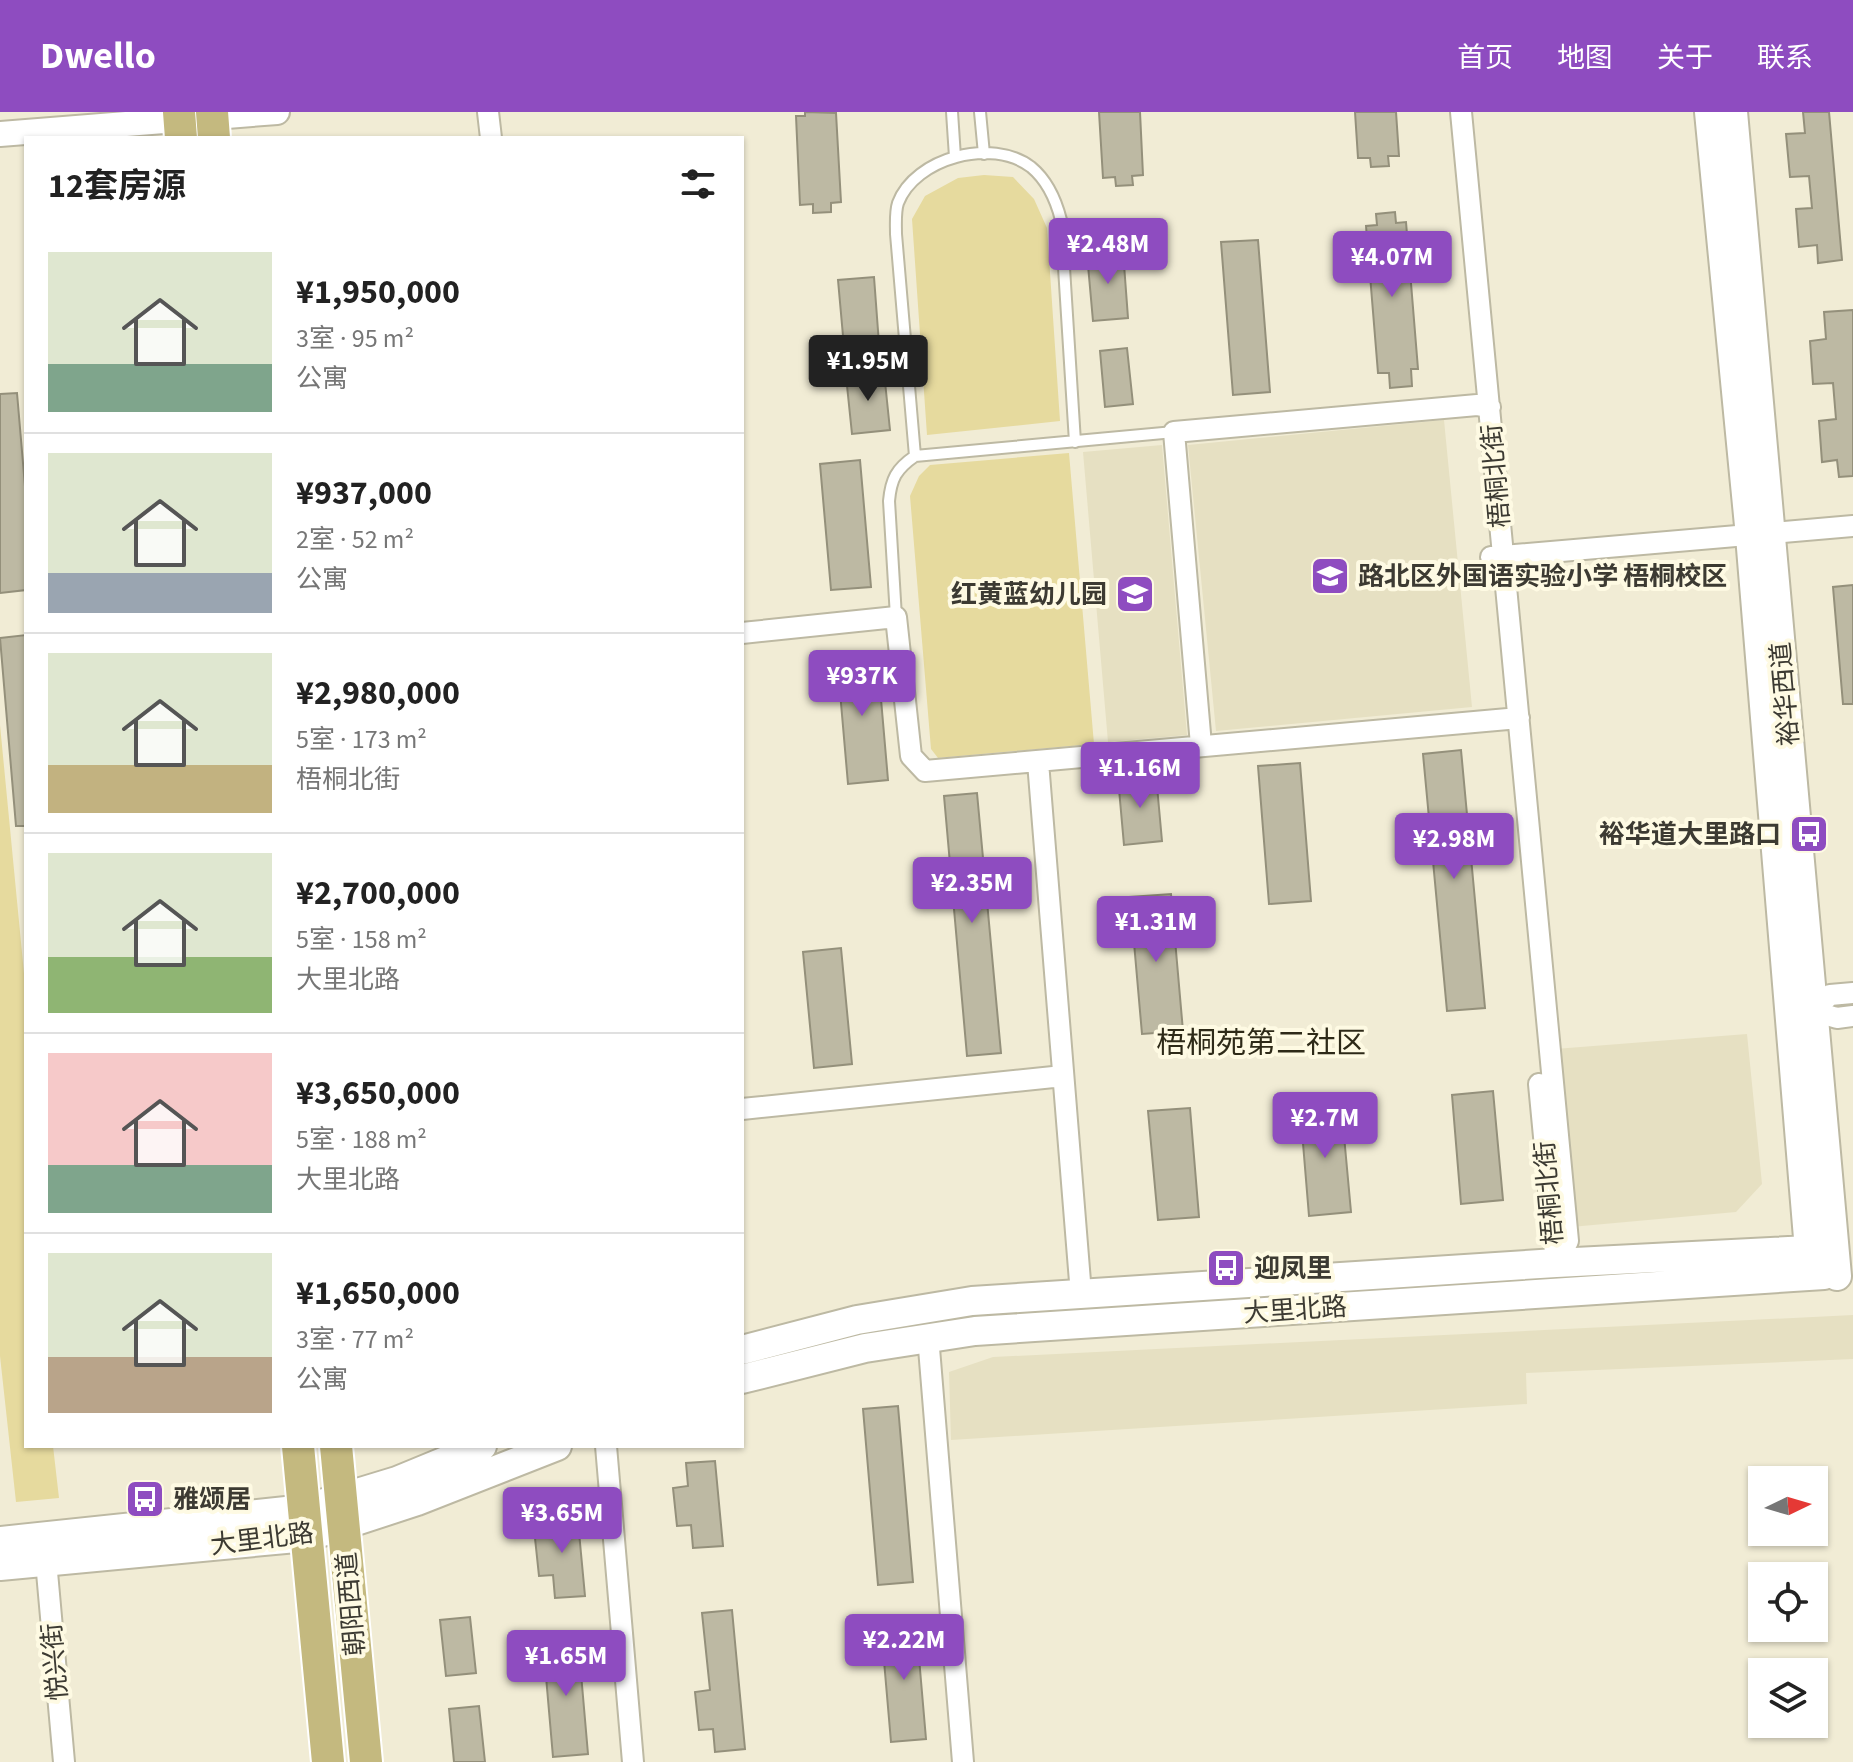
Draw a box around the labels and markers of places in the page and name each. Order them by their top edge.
pin: ¥2.48M [1043,218,1173,286]
pin: ¥4.07M [1327,231,1457,299]
pin: ¥1.95M [803,335,933,403]
school or university icon: 路北区外国语实验小学 梧桐校区 [1309,555,1351,597]
place label: 路北区外国语实验小学 梧桐校区 [1358,558,1727,595]
school or university icon: 红黄蓝幼儿园 [1114,573,1156,615]
place label: 红黄蓝幼儿园 [951,576,1107,613]
pin: ¥937K [806,650,918,718]
pin: ¥1.16M [1075,742,1205,810]
pin: ¥2.98M [1389,813,1519,881]
bus stop icon: 裕华道大里路口 [1788,813,1830,855]
place label: 裕华道大里路口 [1599,816,1781,853]
pin: ¥2.35M [907,857,1037,925]
pin: ¥1.31M [1091,896,1221,964]
pin: ¥2.7M [1269,1092,1381,1160]
bus stop icon: 迎凤里 [1205,1247,1247,1289]
place label: 迎凤里 [1254,1250,1332,1287]
bus stop icon: 雅颂居 [124,1478,166,1520]
place label: 雅颂居 [173,1481,251,1518]
pin: ¥3.65M [497,1487,627,1555]
pin: ¥2.22M [839,1614,969,1682]
pin: ¥1.65M [501,1630,631,1698]

